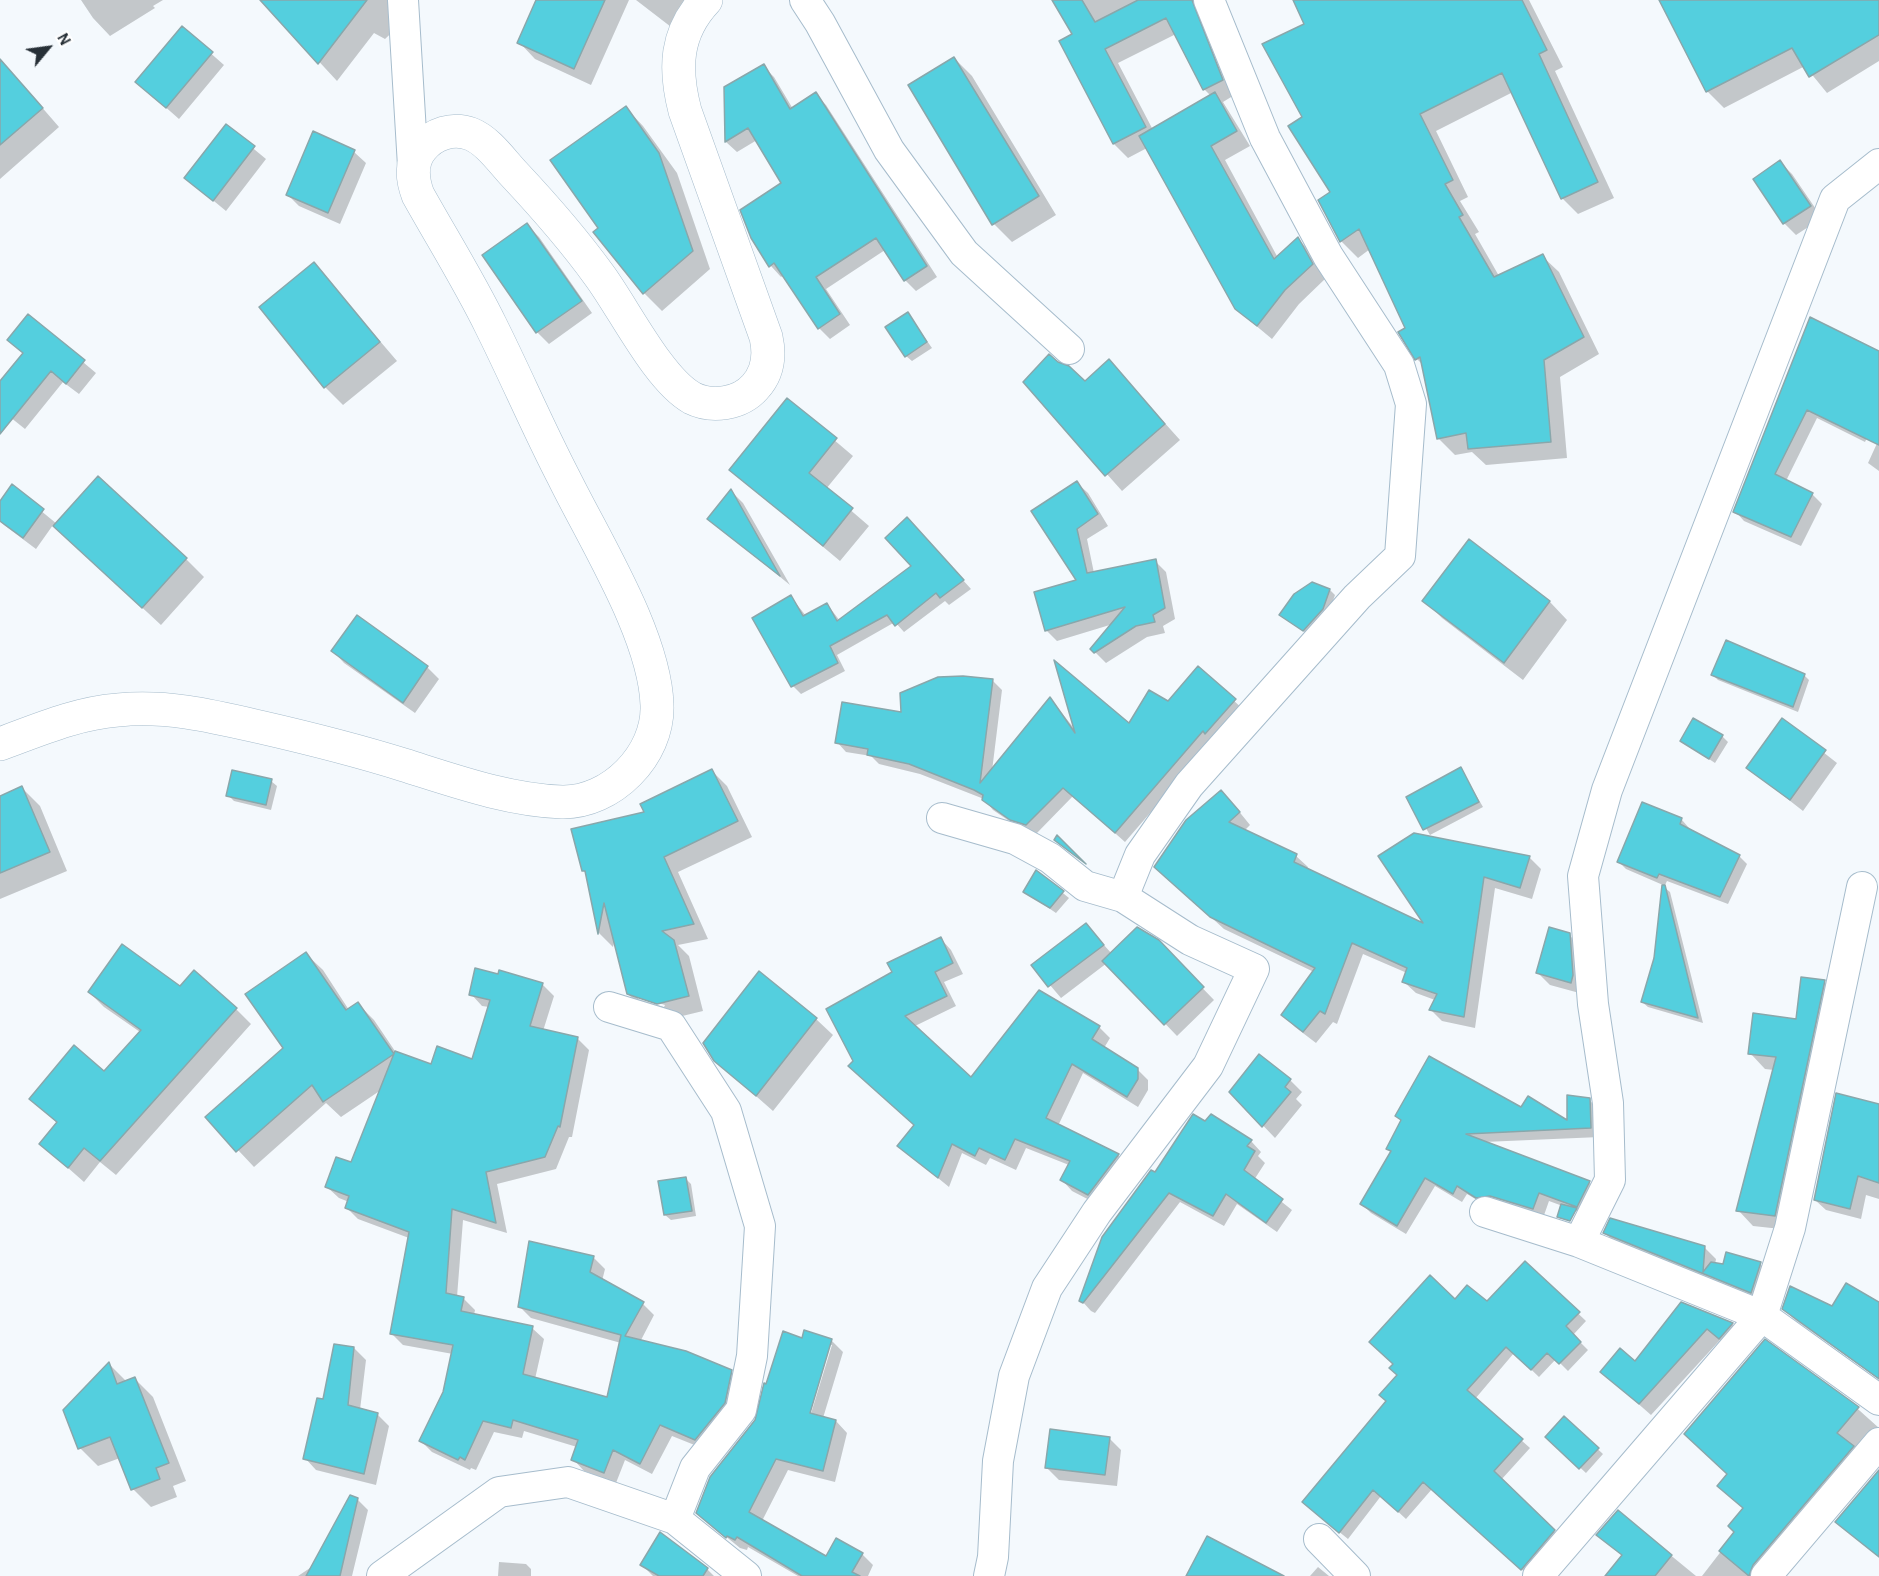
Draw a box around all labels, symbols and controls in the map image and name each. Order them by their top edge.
north arrow [18,18,78,78]
text: N [54,31,73,48]

